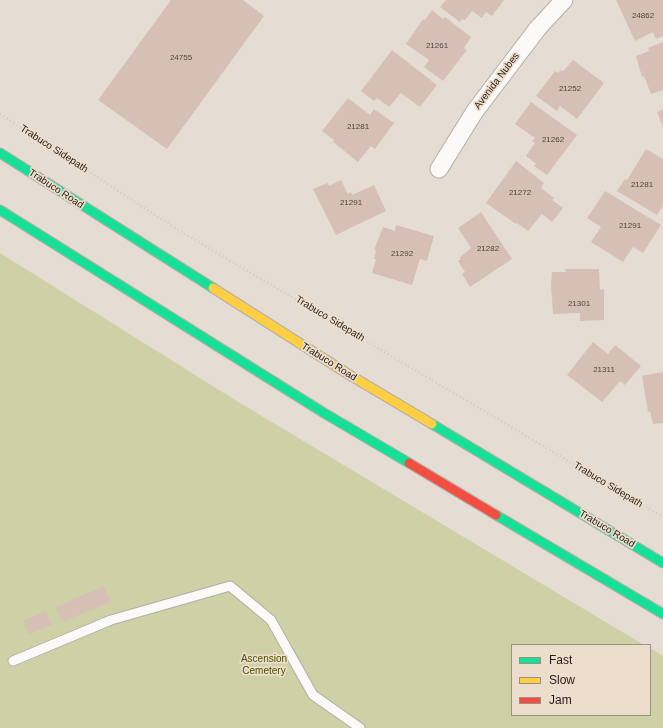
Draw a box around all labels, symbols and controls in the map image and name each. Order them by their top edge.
house number: 24862 [632,11,654,21]
house number: 21261 [426,41,448,51]
street label: Avenida Nubes [472,50,522,112]
house number: 24755 [170,53,192,63]
house number: 21252 [559,84,581,94]
house number: 21281 [347,122,369,132]
street label: Trabuco Sidepath [18,123,90,175]
house number: 21262 [542,135,564,145]
street label: Trabuco Road [26,167,86,211]
house number: 21281 [631,180,653,190]
house number: 21272 [509,188,531,198]
house number: 21291 [340,198,362,208]
house number: 21291 [619,221,641,231]
house number: 21282 [477,244,499,254]
house number: 21292 [391,249,413,259]
street label: Trabuco Sidepath [293,294,367,344]
house number: 21301 [568,299,590,309]
street label: Trabuco Road [299,340,359,384]
house number: 21311 [593,365,615,375]
street label: Trabuco Sidepath [571,460,645,510]
street label: Trabuco Road [577,508,637,550]
legend [511,644,651,716]
park label: Ascension Cemetery [241,653,287,676]
text: Fast [549,653,572,667]
text: Slow [549,673,575,687]
text: Jam [549,693,572,707]

